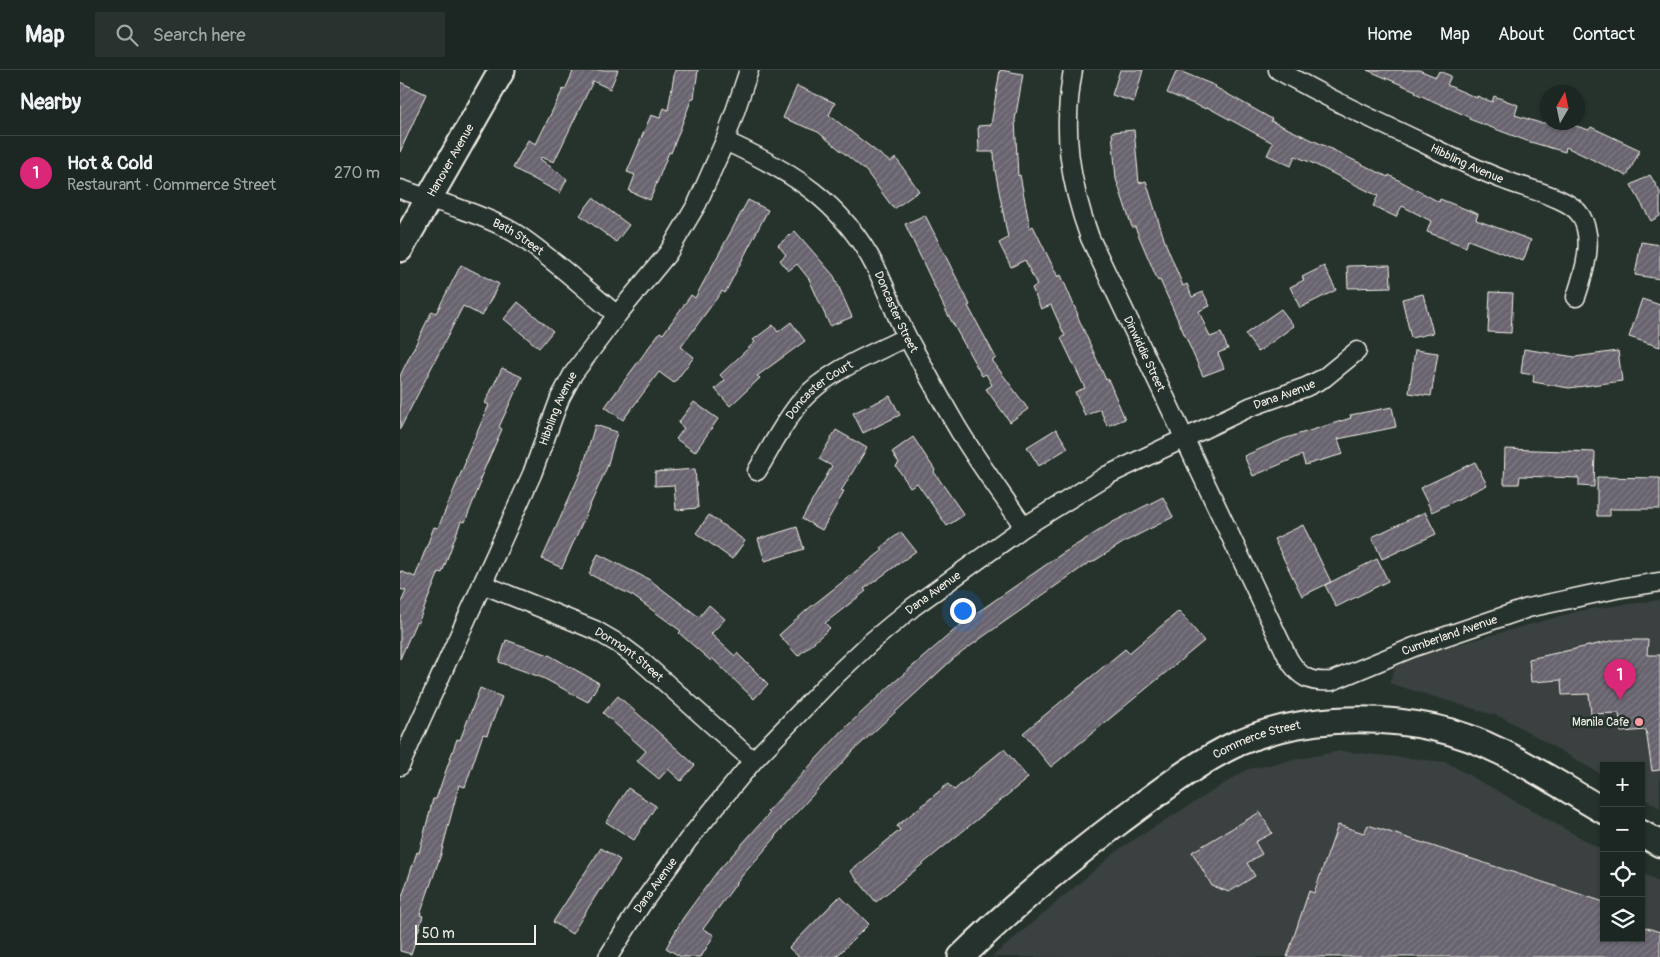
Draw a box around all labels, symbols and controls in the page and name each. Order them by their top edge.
search box [95,12,445,57]
text: Map [25,20,65,49]
icon: search [113,21,141,49]
text: Search here [153,23,246,47]
text: Home [1367,23,1412,46]
text: Map [1440,23,1470,46]
text: About [1498,23,1544,46]
text: Contact [1572,23,1635,46]
north arrow [1540,85,1585,130]
text: Nearby [20,89,81,116]
street label: Hanover Avenue [424,121,478,200]
street label: Hibbling Avenue [1428,141,1506,187]
text: Hot & Cold [67,151,153,175]
text: 1 [33,163,39,183]
text: 270 m [334,163,380,183]
text: Restaurant · Commerce Street [67,175,276,195]
street label: Bath Street [490,216,547,259]
street label: Doncaster Street [871,269,921,356]
street label: Dinwiddie Street [1120,314,1168,394]
street label: Doncaster Court [783,357,856,422]
street label: Hibbling Avenue [536,369,581,448]
street label: Dana Avenue [1252,376,1318,413]
street label: Dana Avenue [903,568,964,618]
your location [950,598,976,624]
street label: Cumberland Avenue [1399,612,1499,659]
street label: Dormont Street [592,624,666,685]
pin: 1 [1604,659,1636,700]
place label: Manila Cafe [1572,715,1629,730]
marker: Manila Cafe [1633,716,1645,728]
street label: Commerce Street [1210,718,1302,763]
map controls [1600,762,1645,942]
button: + [1600,762,1645,807]
button: − [1600,807,1645,852]
button: locate [1600,852,1645,897]
street label: Dana Avenue [631,855,681,916]
button: layers [1600,897,1645,942]
scale bar [415,922,536,945]
text: 50 m [422,925,455,942]

